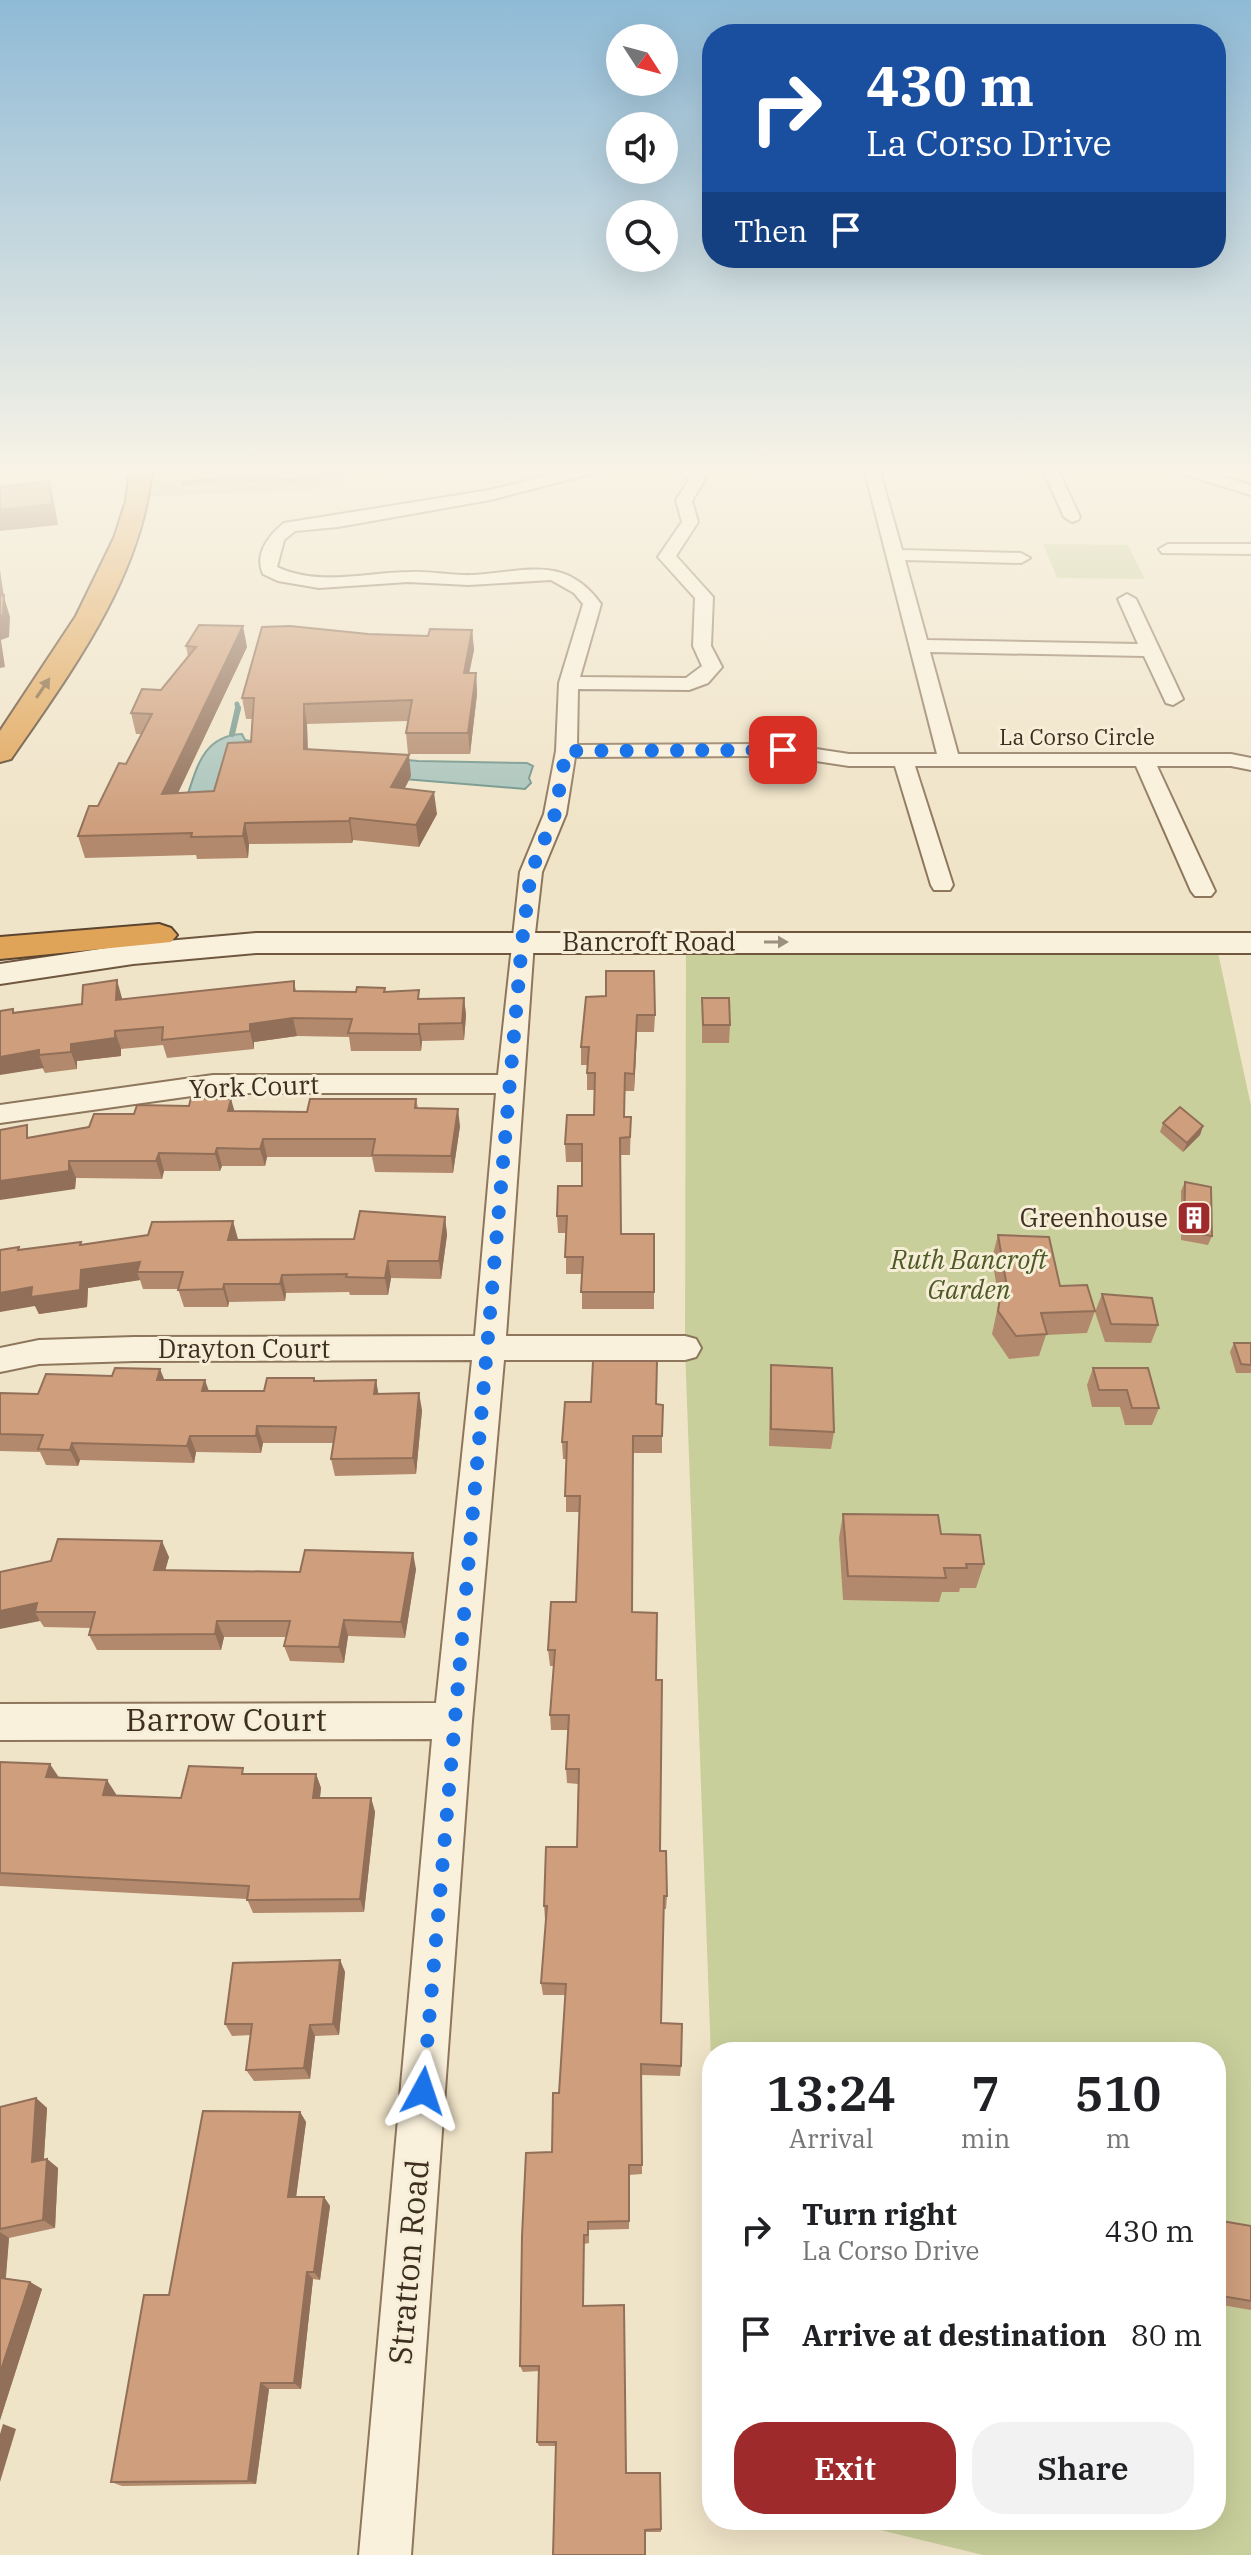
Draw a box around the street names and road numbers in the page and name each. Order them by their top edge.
street label: La Corso Circle [999,722,1155,751]
street label: Bancroft Road [562,924,736,958]
street label: York Court [188,1067,320,1105]
street label: Drayton Court [158,1331,330,1365]
street label: Barrow Court [125,1698,327,1740]
street label: Stratton Road [378,2157,438,2366]

